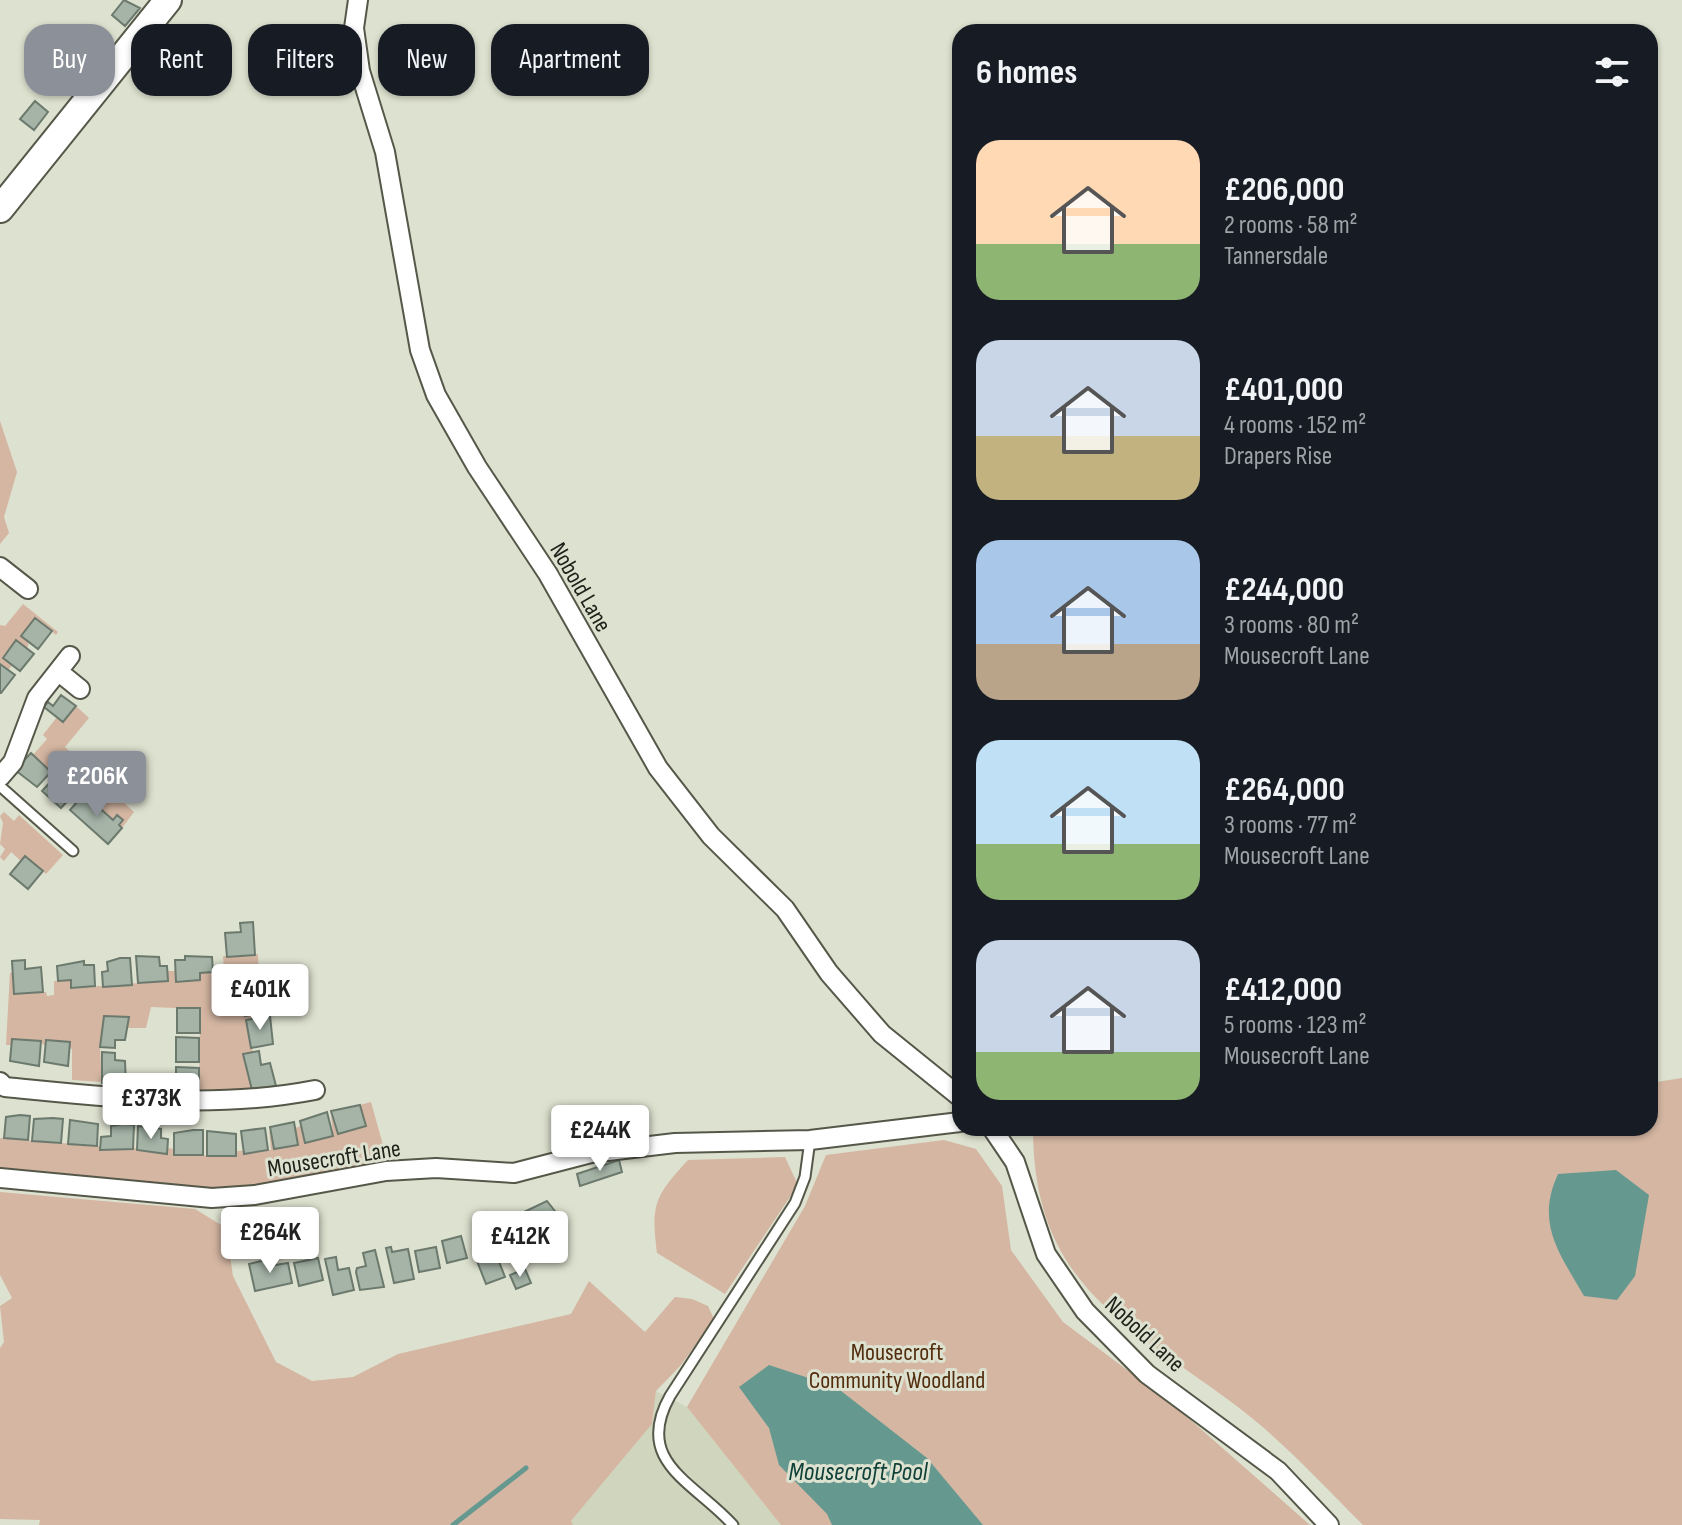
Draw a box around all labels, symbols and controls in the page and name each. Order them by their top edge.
chip: Buy [24,24,115,96]
chip: Rent [131,24,232,96]
chip: Filters [248,24,362,96]
chip: New [378,24,475,96]
chip: Apartment [491,24,649,96]
icon: filters [1590,50,1634,94]
text: 6 homes [976,52,1077,93]
text: £206,000 [1224,169,1344,210]
icon: home [1040,172,1136,268]
text: 2 rooms · 58 m² [1224,210,1358,241]
text: Tannersdale [1224,241,1328,272]
text: £401,000 [1224,369,1343,410]
icon: home [1040,372,1136,468]
text: 4 rooms · 152 m² [1224,410,1366,441]
text: Drapers Rise [1224,441,1332,472]
street label: Nobold Lane [543,537,618,637]
text: £244,000 [1224,569,1344,610]
icon: home [1040,572,1136,668]
text: 3 rooms · 80 m² [1224,610,1359,641]
text: Mousecroft Lane [1224,641,1370,672]
pin: £206K [41,751,153,819]
text: £206K [66,761,128,792]
text: £264,000 [1224,769,1345,810]
icon: home [1040,772,1136,868]
text: 3 rooms · 77 m² [1224,810,1357,841]
text: Mousecroft Lane [1224,841,1370,872]
pin: £401K [204,964,316,1032]
text: £412,000 [1224,969,1342,1010]
icon: home [1040,972,1136,1068]
text: £401K [230,974,290,1005]
text: 5 rooms · 123 m² [1224,1010,1367,1041]
text: Mousecroft Lane [1224,1041,1370,1072]
pin: £373K [95,1073,207,1141]
text: £373K [121,1083,181,1114]
pin: £244K [544,1105,656,1173]
text: £244K [569,1115,631,1146]
street label: Mousecroft Lane [265,1134,403,1183]
pin: £264K [214,1207,326,1275]
pin: £412K [464,1211,576,1279]
text: £264K [239,1217,301,1248]
text: £412K [490,1221,550,1252]
street label: Nobold Lane [1099,1290,1191,1379]
park label: Mousecroft Community Woodland [809,1338,985,1395]
water label: Mousecroft Pool [789,1457,929,1488]

